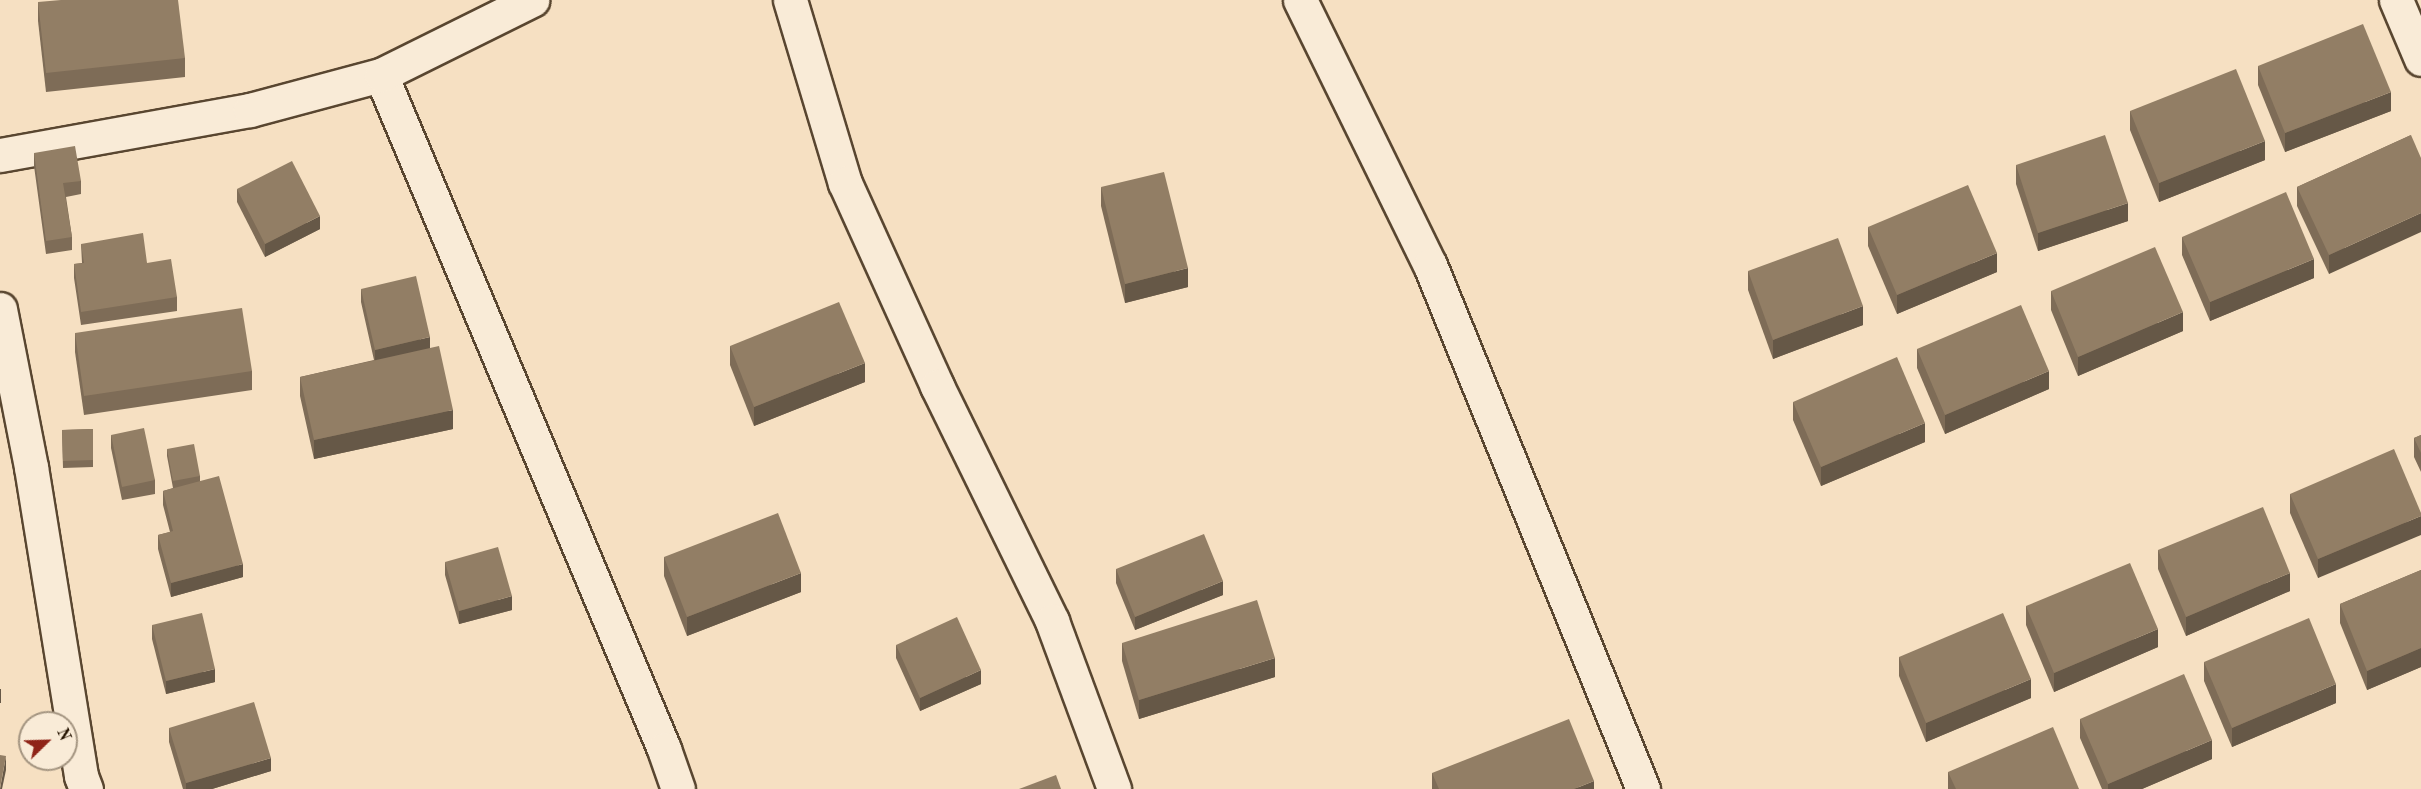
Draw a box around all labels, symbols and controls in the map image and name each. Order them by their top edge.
north arrow [18,711,78,771]
text: N [53,726,72,743]

